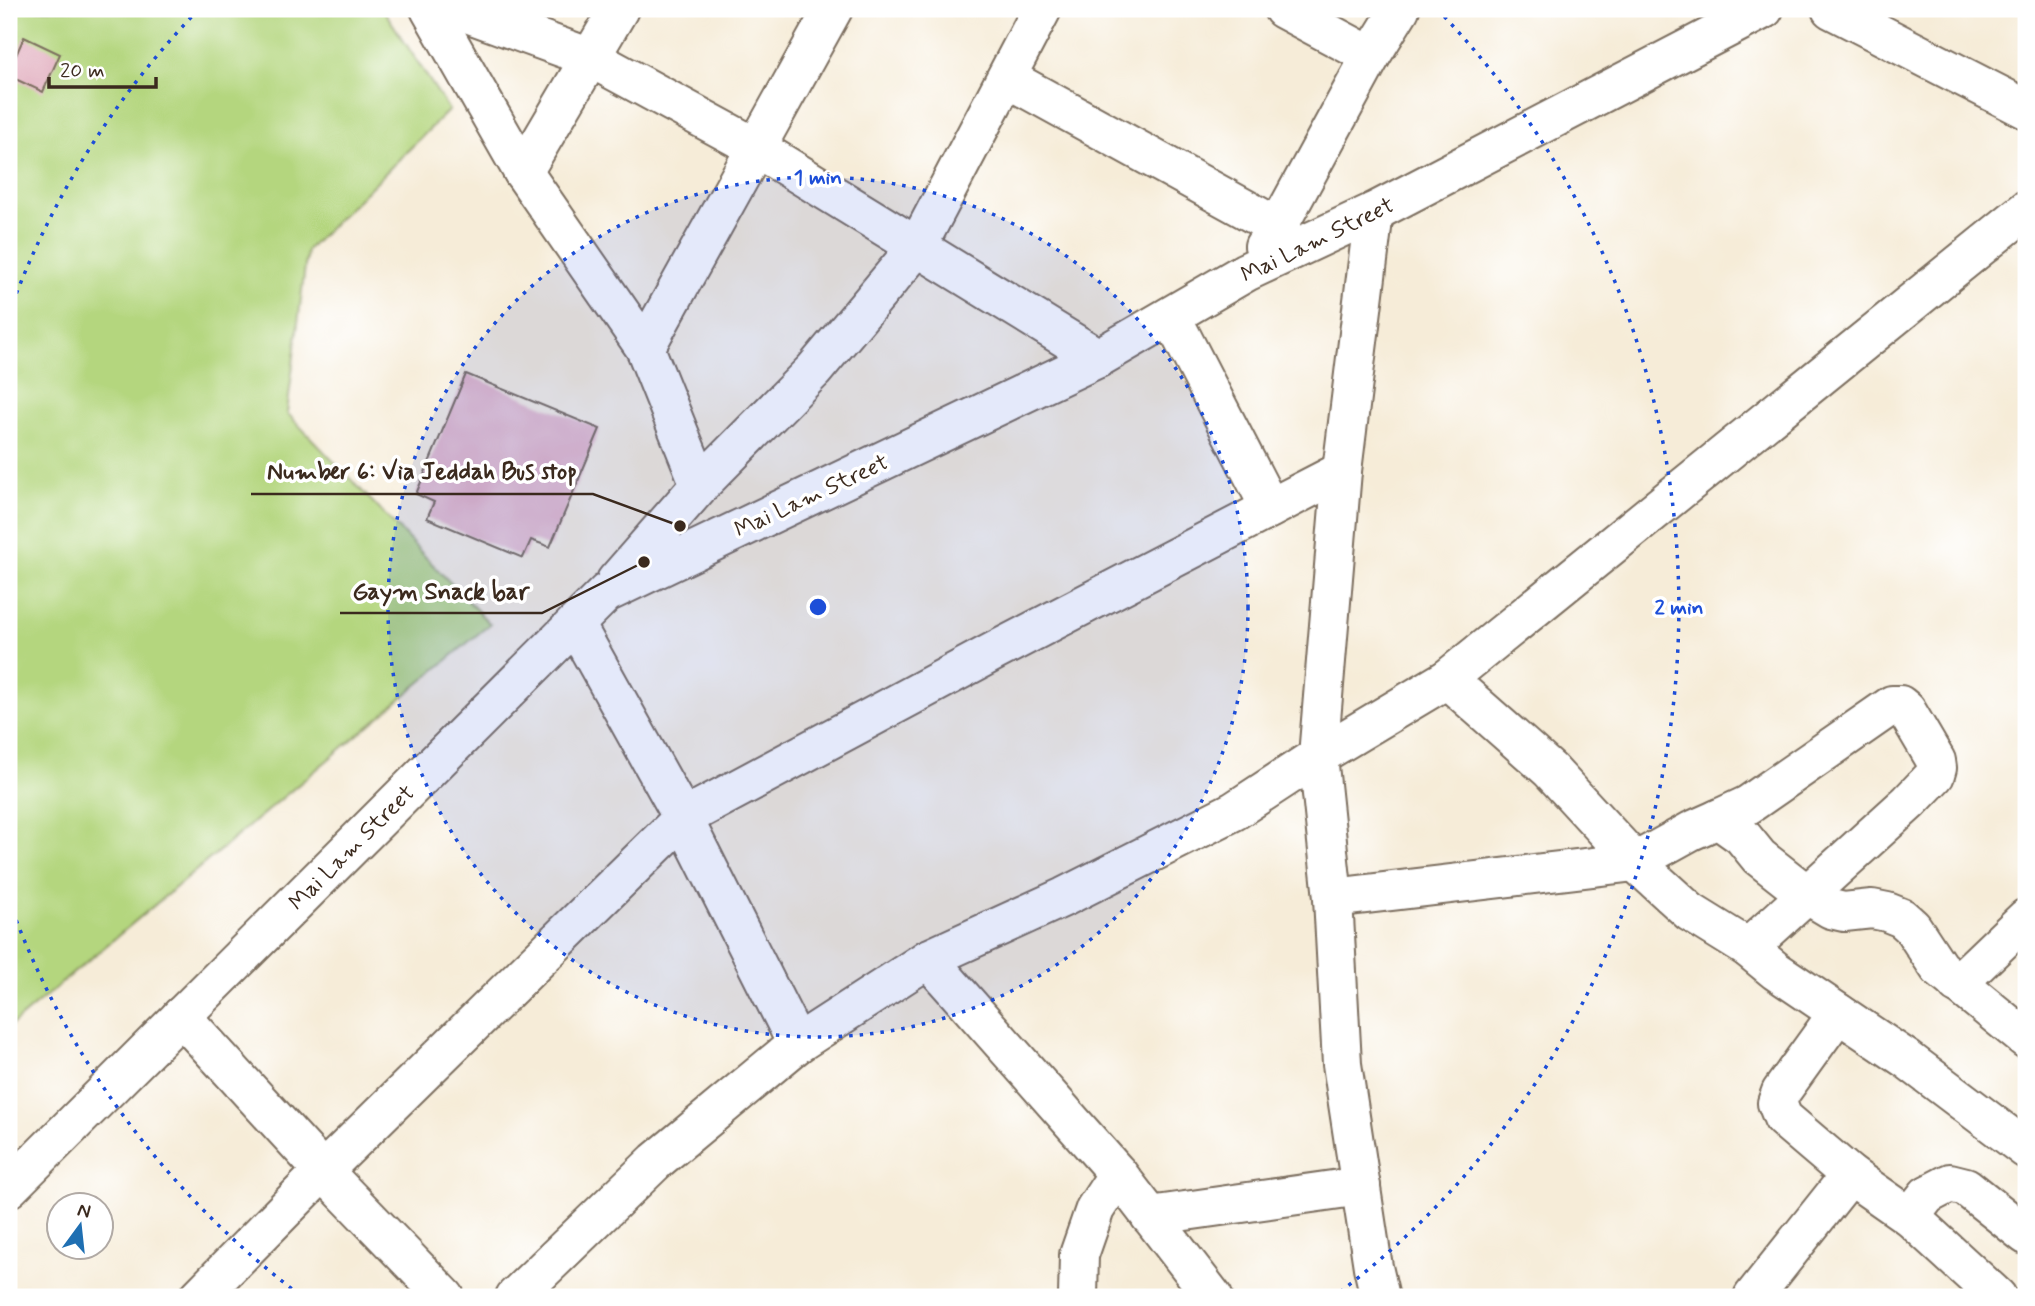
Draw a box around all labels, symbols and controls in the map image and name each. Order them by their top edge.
scale bar [49,46,156,90]
text: 20 m [60,57,105,85]
text: 1 min [794,164,842,192]
street label: Mai Lam Street [1236,191,1399,291]
street label: Mai Lam Street [730,448,894,546]
callout: Number 6: Via Jeddah Bus stop [251,449,593,494]
text: Number 6: Via Jeddah Bus stop [267,457,577,488]
callout: Gaym Snack bar [340,568,542,613]
text: Gaym Snack bar [353,577,530,608]
text: 2 min [1654,594,1704,622]
centre of rings [806,595,830,619]
street label: Mai Lam Street [283,779,422,918]
north arrow [46,1190,116,1260]
text: N [75,1197,93,1225]

